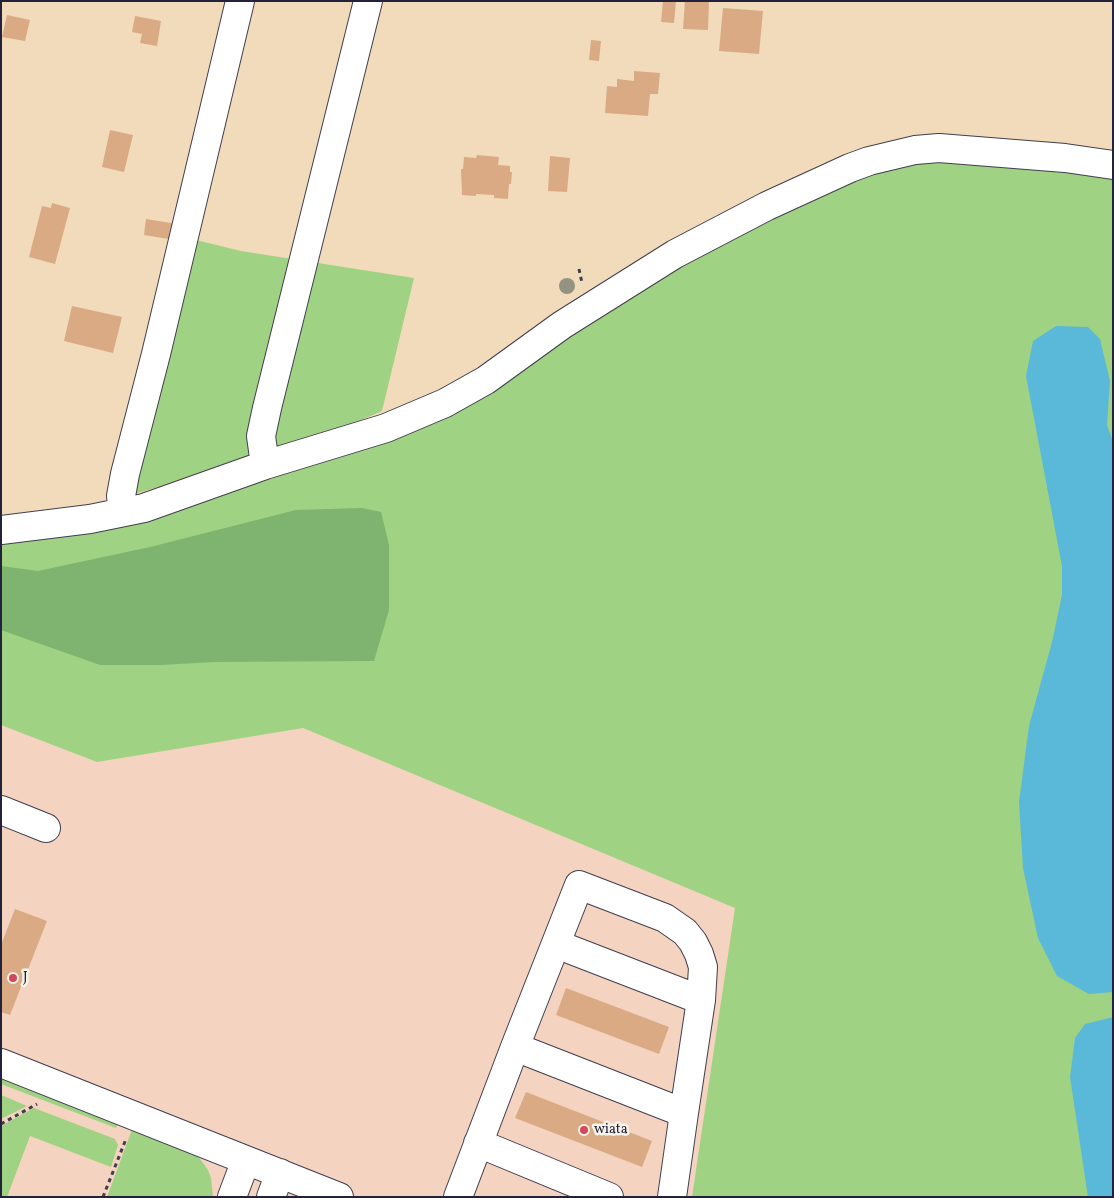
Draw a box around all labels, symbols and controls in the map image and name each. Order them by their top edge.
place label: J [23,970,28,986]
marker: J [7,972,19,984]
place label: wiata [594,1122,628,1138]
marker: wiata [578,1124,590,1136]

